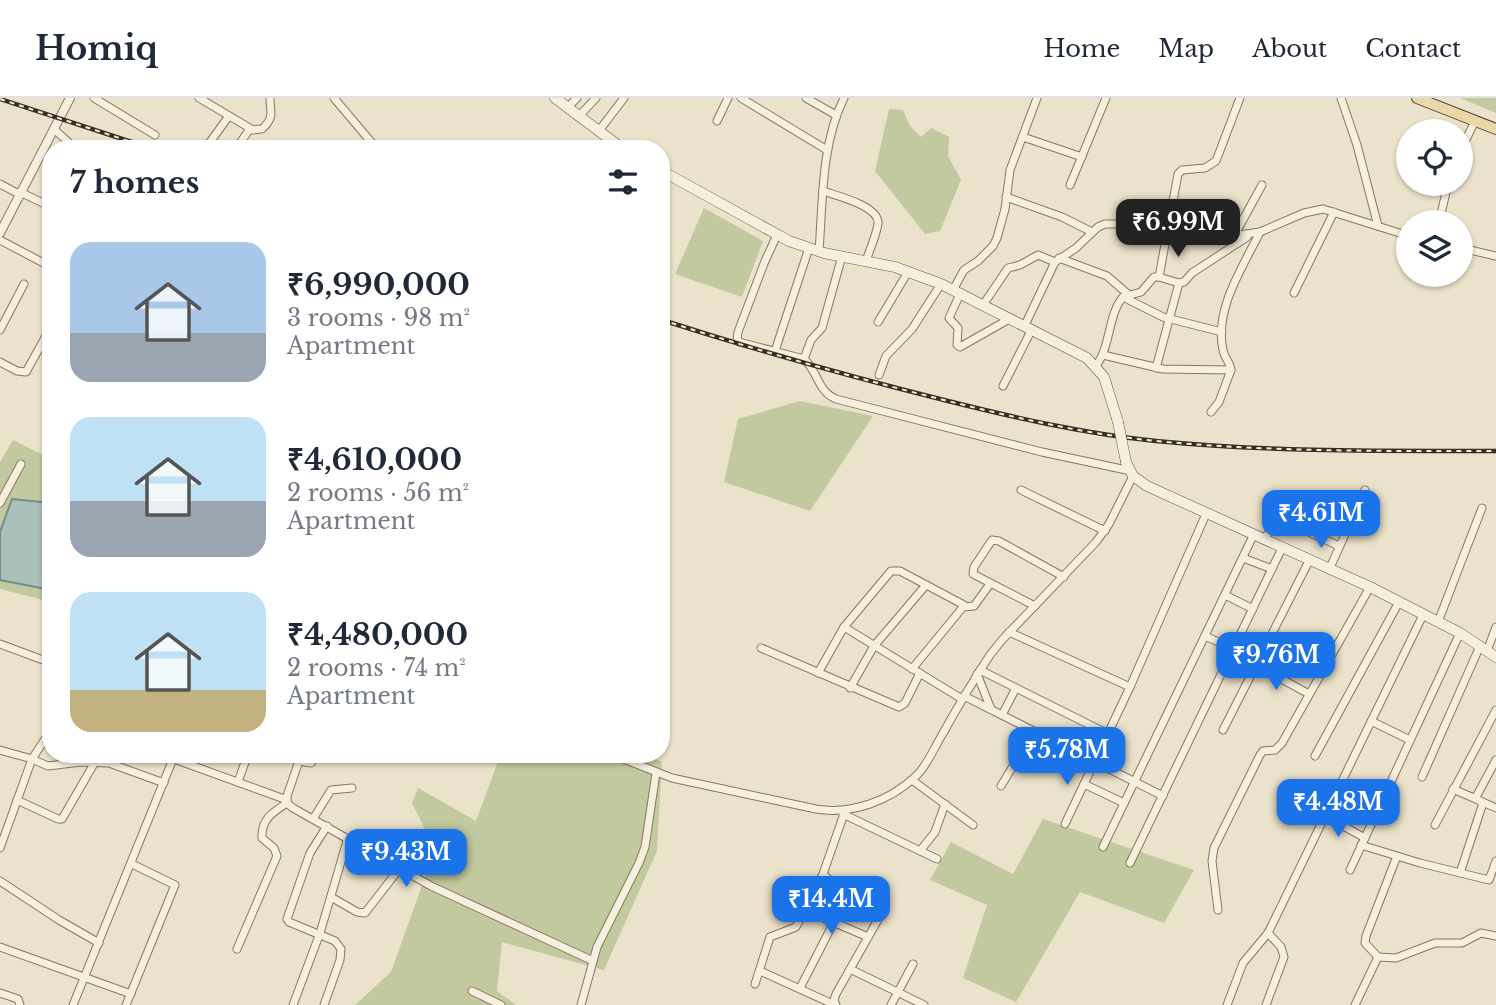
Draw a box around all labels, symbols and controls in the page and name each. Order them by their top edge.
text: Homiq [35,28,158,69]
text: Home [1044,34,1120,63]
text: Map [1158,34,1214,63]
text: About [1252,34,1327,63]
text: Contact [1365,34,1461,63]
map controls [1396,119,1473,287]
button: locate [1396,119,1473,196]
icon: filters [604,163,642,201]
text: 7 homes [70,164,199,201]
pin: ₹6.99M [1121,200,1235,259]
text: ₹6.99M [1132,208,1224,236]
button: layers [1396,210,1473,287]
text: ₹6,990,000 [287,266,470,303]
icon: home [126,270,210,354]
text: 3 rooms · 98 m² [287,304,470,332]
text: Apartment [287,332,415,360]
text: ₹4,610,000 [287,441,462,478]
icon: home [126,445,210,529]
text: 2 rooms · 56 m² [287,479,469,507]
pin: ₹4.61M [1264,490,1378,550]
text: ₹4.61M [1278,499,1364,527]
text: Apartment [287,507,415,535]
text: ₹4,480,000 [287,616,468,653]
icon: home [126,620,210,704]
pin: ₹9.76M [1219,632,1333,692]
text: ₹9.76M [1232,641,1320,669]
text: 2 rooms · 74 m² [287,654,466,682]
text: Apartment [287,682,415,710]
pin: ₹5.78M [1010,728,1124,787]
text: ₹5.78M [1024,736,1110,764]
pin: ₹4.48M [1281,780,1395,839]
text: ₹4.48M [1293,788,1383,816]
pin: ₹9.43M [349,830,463,889]
text: ₹9.43M [361,838,451,866]
pin: ₹14.4M [774,876,888,936]
text: ₹14.4M [788,885,874,913]

